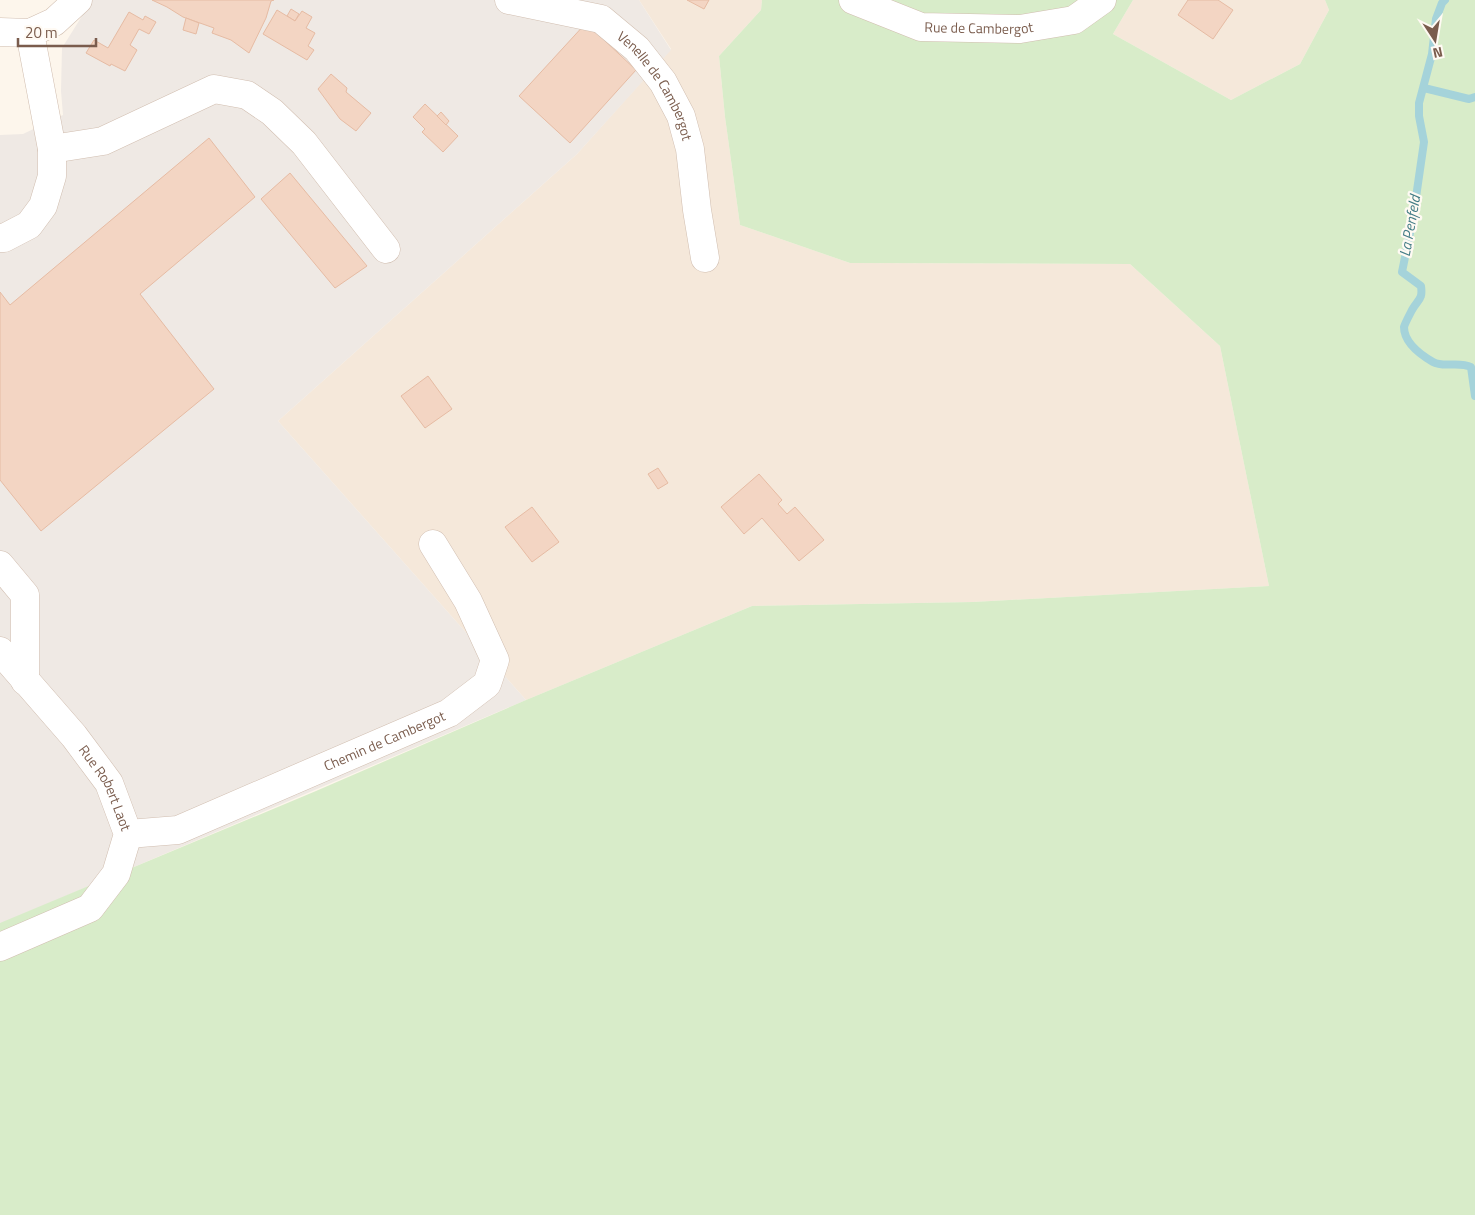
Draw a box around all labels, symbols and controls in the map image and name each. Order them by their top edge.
scale bar [18,15,95,47]
north arrow [1410,15,1460,65]
street label: Rue de Cambergot [924,16,1035,39]
text: 20 m [25,21,58,44]
street label: Venelle de Cambergot [613,26,698,143]
text: N [1431,42,1445,64]
water label: La Penfeld [1393,192,1426,258]
street label: Chemin de Cambergot [320,705,448,776]
street label: Rue Robert Laot [74,740,137,834]

